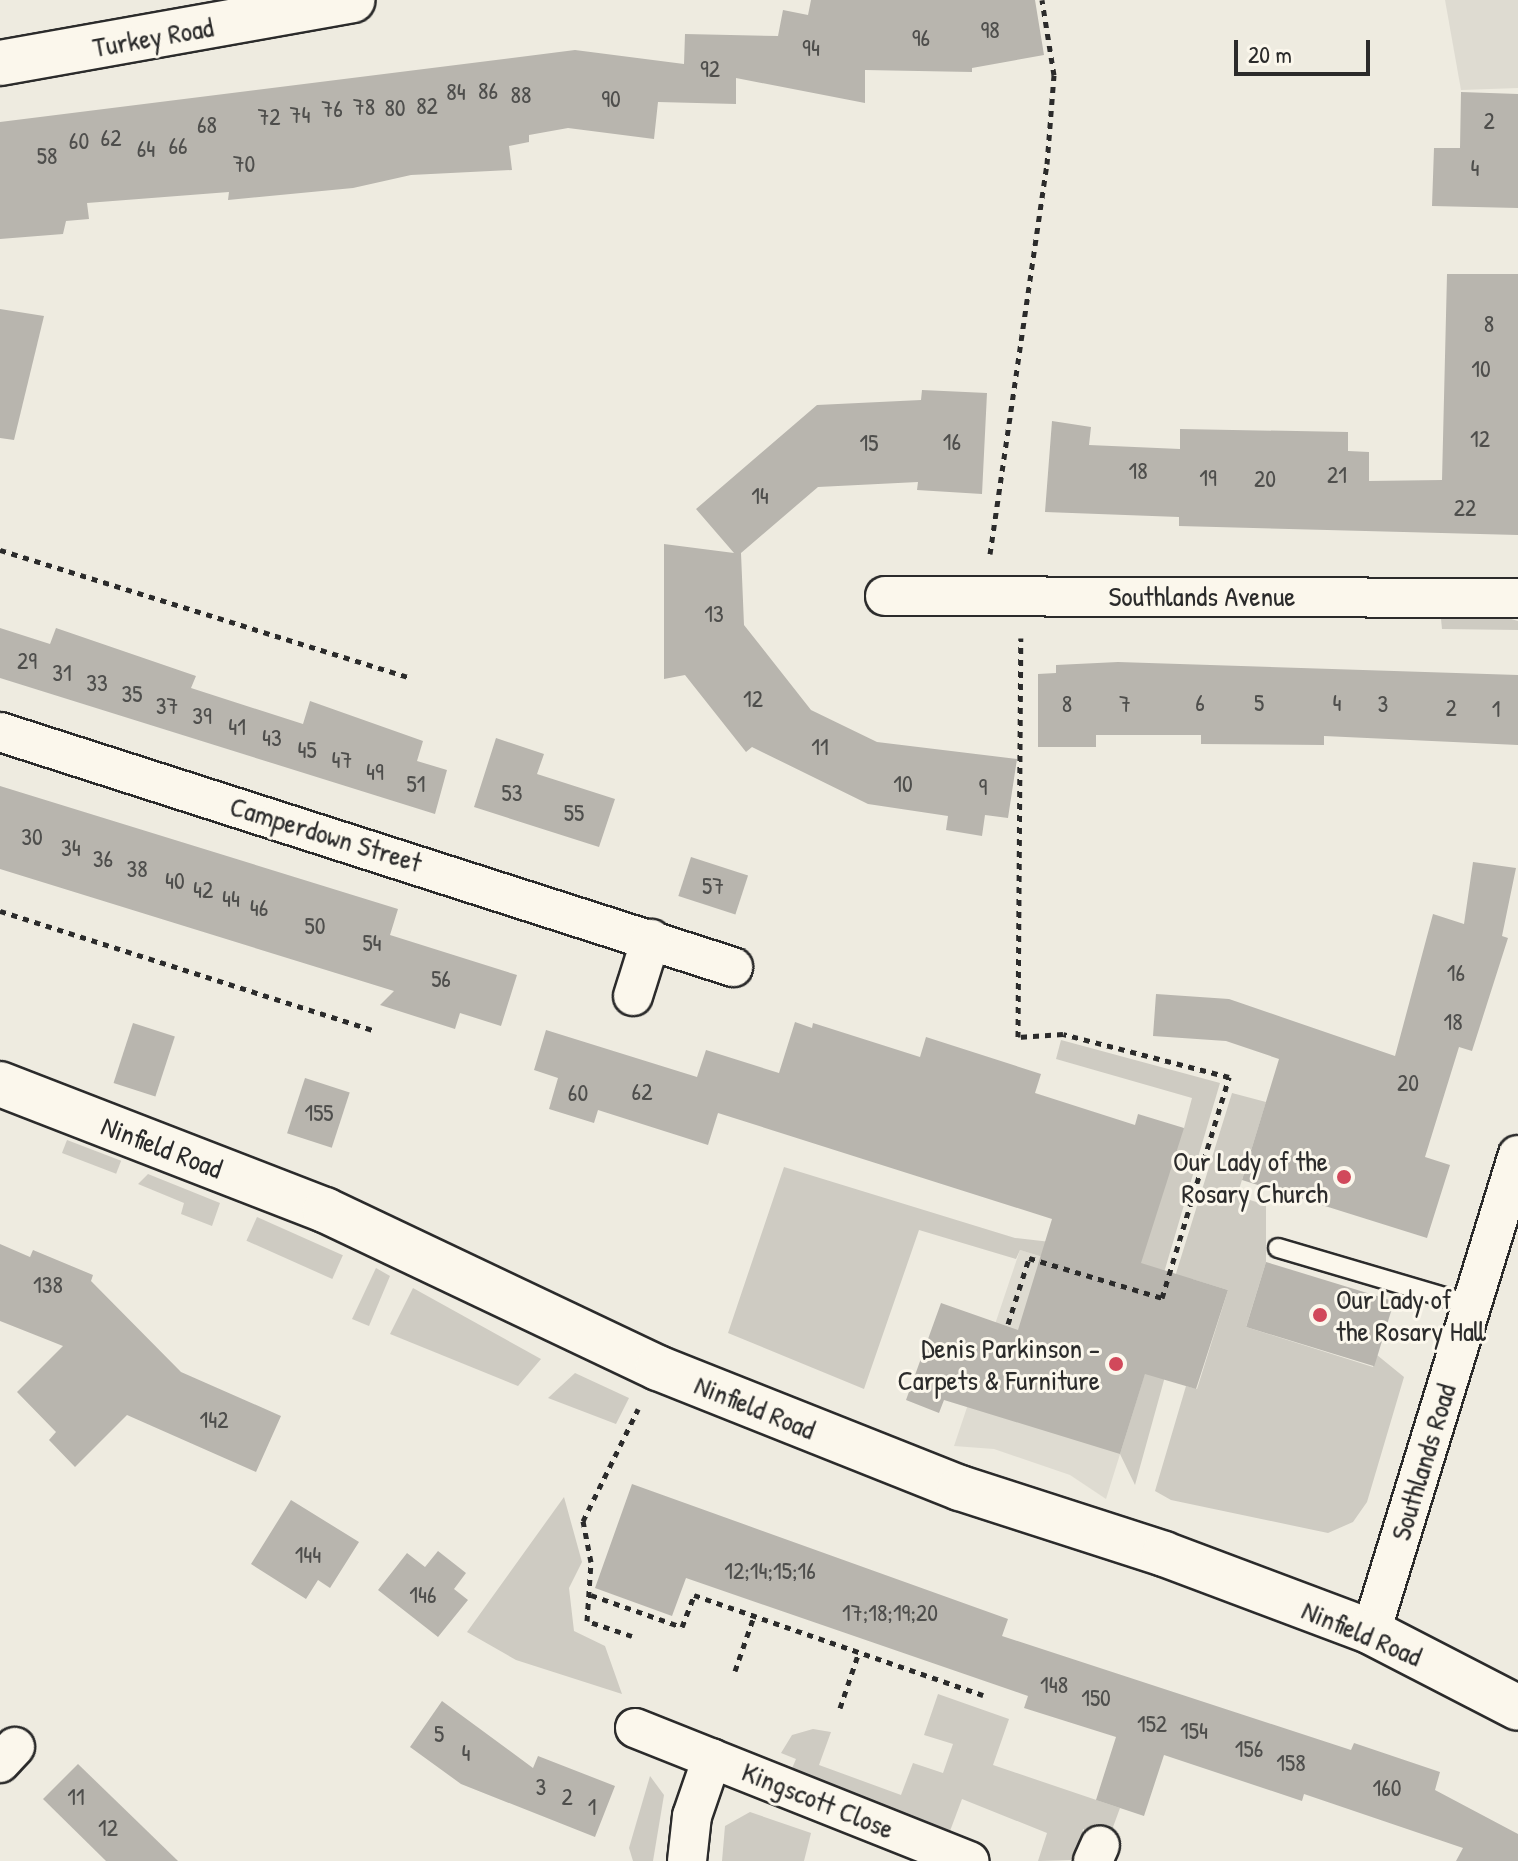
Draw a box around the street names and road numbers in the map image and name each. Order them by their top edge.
street label: Turkey Road [90,10,216,64]
street label: Southlands Avenue [1109,579,1295,613]
street label: Camperdown Street [226,789,426,879]
street label: Ninfield Road [97,1109,227,1185]
street label: Ninfield Road [690,1368,820,1446]
street label: Southlands Road [1383,1380,1463,1544]
street label: Ninfield Road [1297,1593,1427,1673]
street label: Kingscott Close [737,1754,899,1846]

